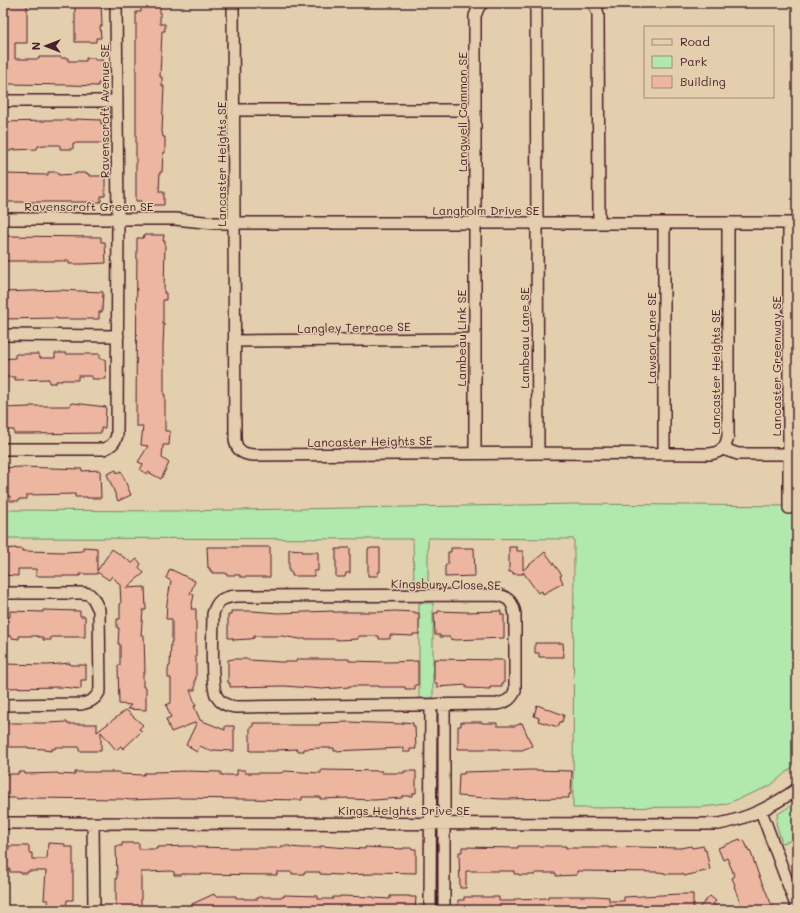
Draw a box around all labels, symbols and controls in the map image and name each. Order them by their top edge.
north arrow [26,26,66,66]
legend [644,26,774,98]
text: Road [680,33,710,49]
text: N [28,42,43,50]
street label: Ravenscroft Avenue SE [96,44,112,178]
street label: Langwell Common SE [454,52,470,172]
text: Park [680,53,707,69]
text: Building [680,73,726,89]
street label: Lancaster Heights SE [213,101,229,227]
street label: Ravenscroft Green SE [24,198,154,214]
street label: Langholm Drive SE [433,202,540,218]
street label: Lambeau Lane SE [516,287,532,389]
street label: Lambeau Link SE [453,289,469,386]
street label: Lawson Lane SE [643,292,659,384]
street label: Lancaster Greenway SE [768,296,784,436]
street label: Lancaster Heights SE [707,309,723,435]
street label: Langley Terrace SE [297,318,411,336]
street label: Lancaster Heights SE [307,432,433,450]
street label: Kingsbury Close SE [391,575,501,593]
street label: Kings Heights Drive SE [338,802,470,818]

